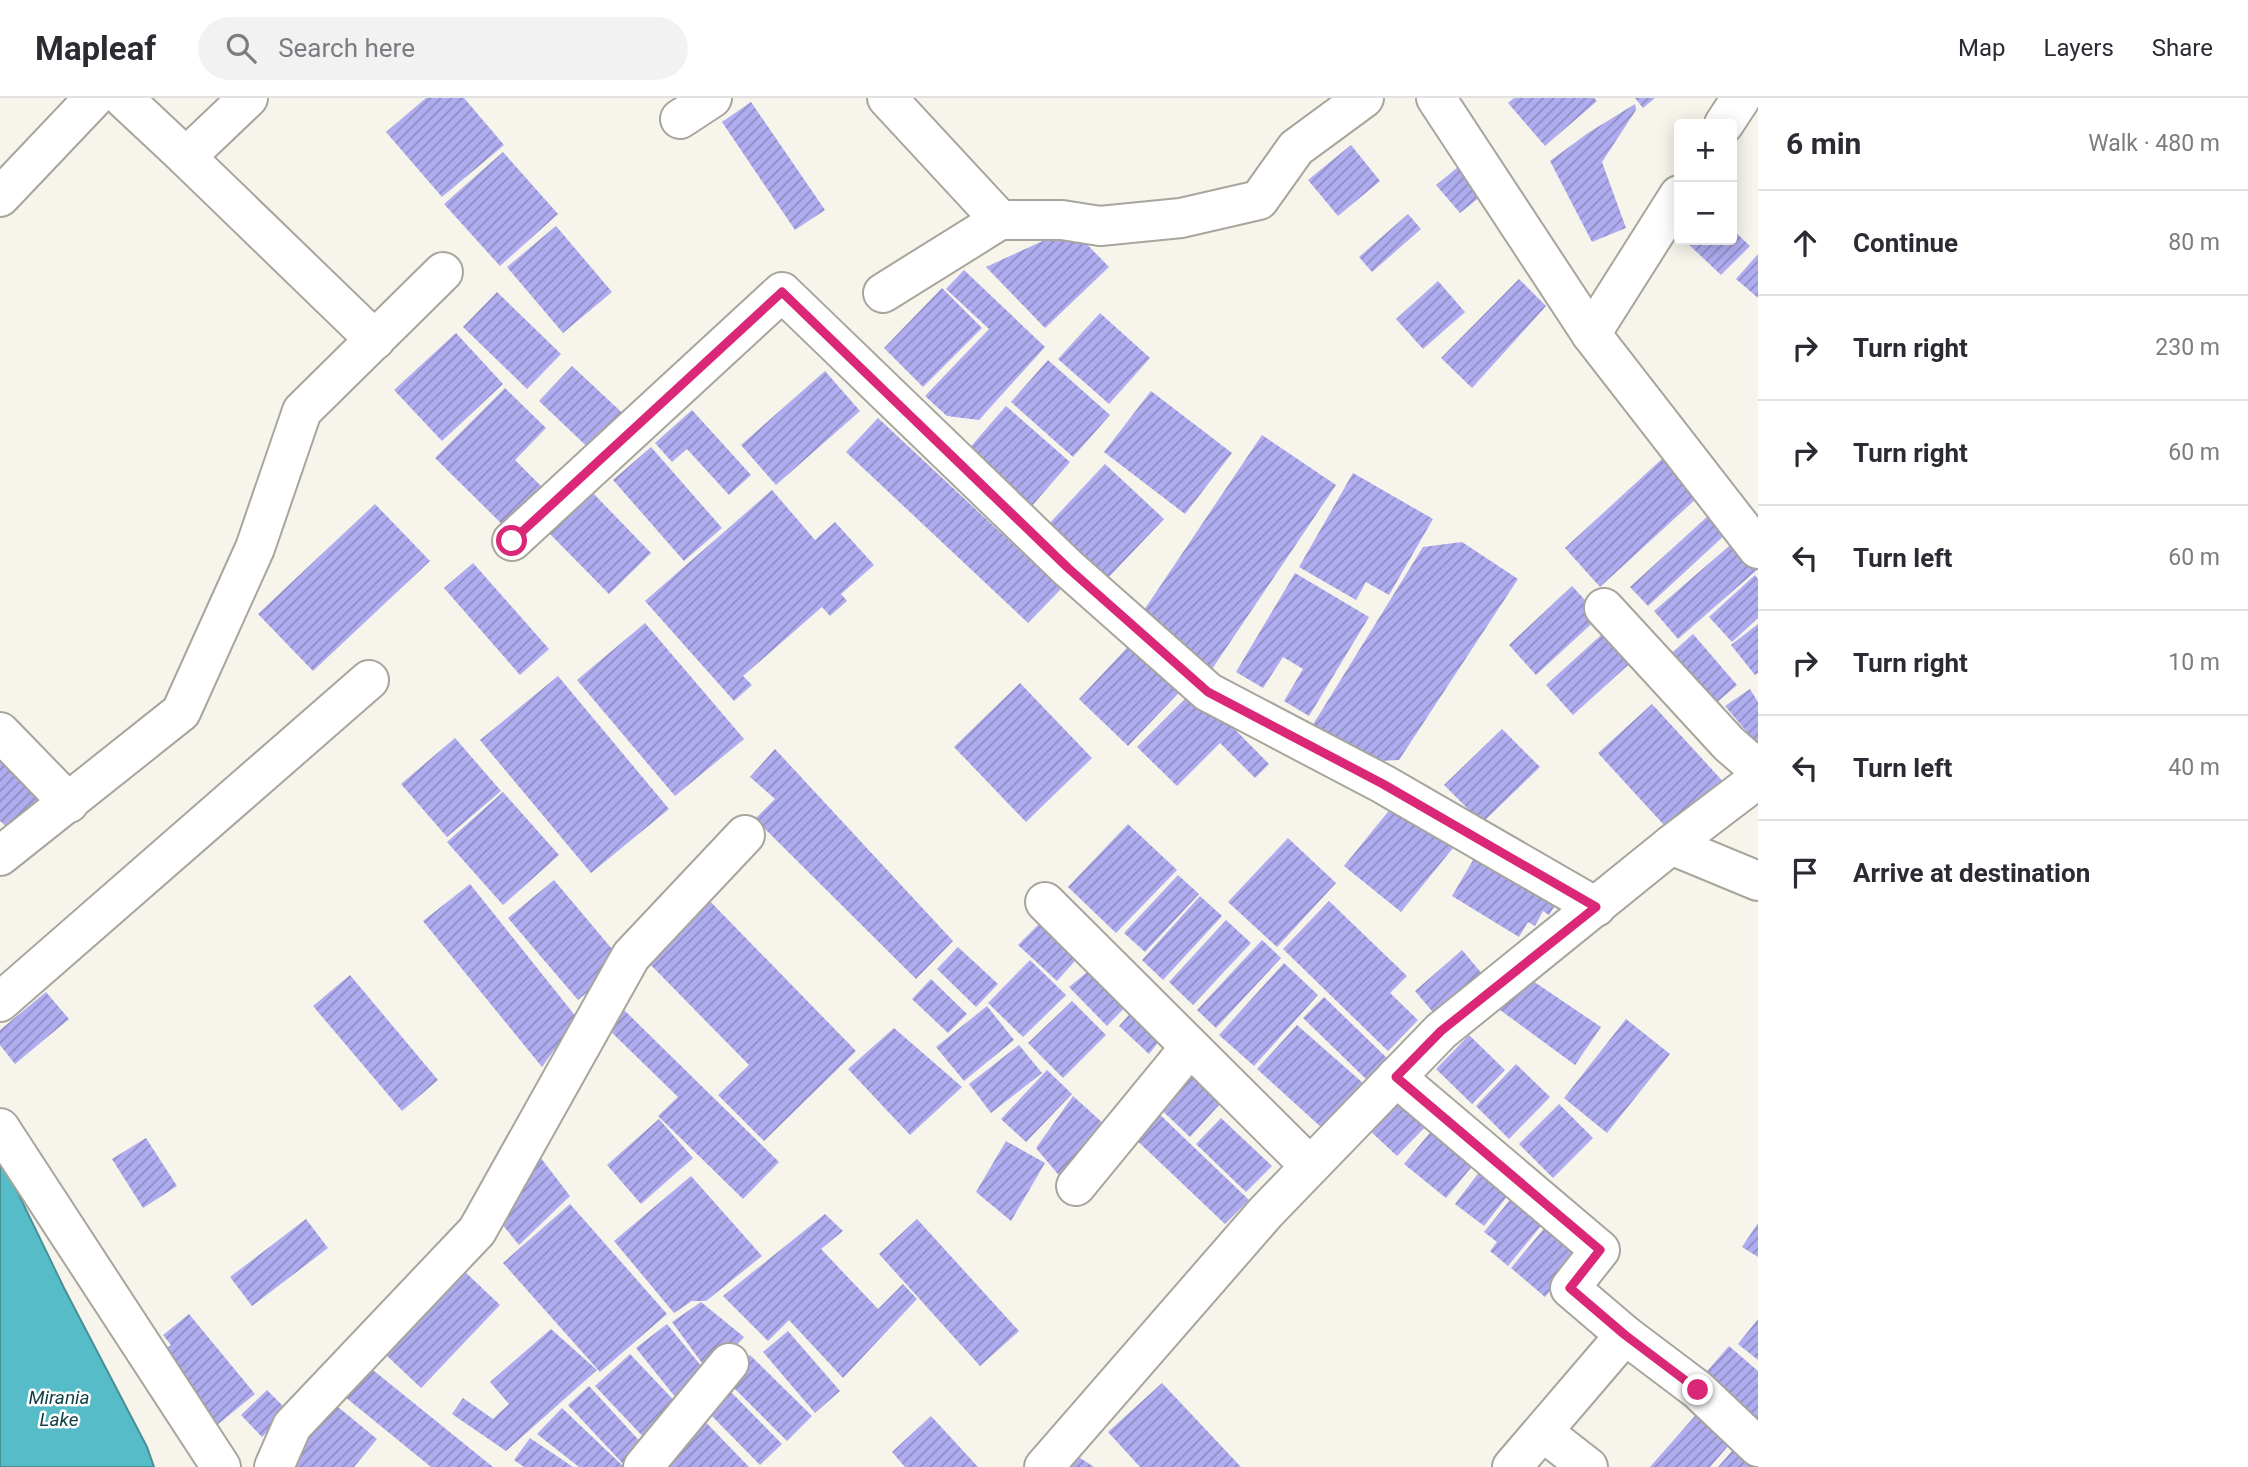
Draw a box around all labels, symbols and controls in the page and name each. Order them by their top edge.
search box [198,17,688,80]
text: Mapleaf [35,29,156,68]
icon: search [222,29,260,67]
text: Search here [278,33,415,63]
text: Map [1958,34,2006,62]
text: Layers [2044,34,2114,62]
text: Share [2152,34,2213,62]
map controls [1674,119,1737,245]
button: + [1674,119,1737,182]
text: 6 min [1786,126,1861,161]
text: Walk · 480 m [2088,130,2220,157]
button: − [1674,182,1737,245]
icon: ahead [1786,224,1824,262]
text: Continue [1853,228,1958,258]
text: 80 m [2168,229,2220,256]
icon: right [1786,329,1824,367]
text: Turn right [1853,333,1968,363]
text: 230 m [2155,334,2220,361]
icon: right [1786,434,1824,472]
text: Turn right [1853,438,1968,468]
text: 60 m [2168,439,2220,466]
route start [496,525,527,556]
icon: left [1786,539,1824,577]
text: Turn left [1853,543,1952,573]
text: 60 m [2168,544,2220,571]
icon: right [1786,644,1824,682]
text: Turn right [1853,648,1968,678]
text: 10 m [2168,649,2220,676]
icon: left [1786,749,1824,787]
text: Turn left [1853,753,1952,783]
text: 40 m [2168,754,2220,781]
icon: arrive [1786,854,1824,892]
text: Arrive at destination [1853,858,2090,888]
route end [1682,1374,1713,1405]
water label: Mirania Lake [28,1386,90,1431]

